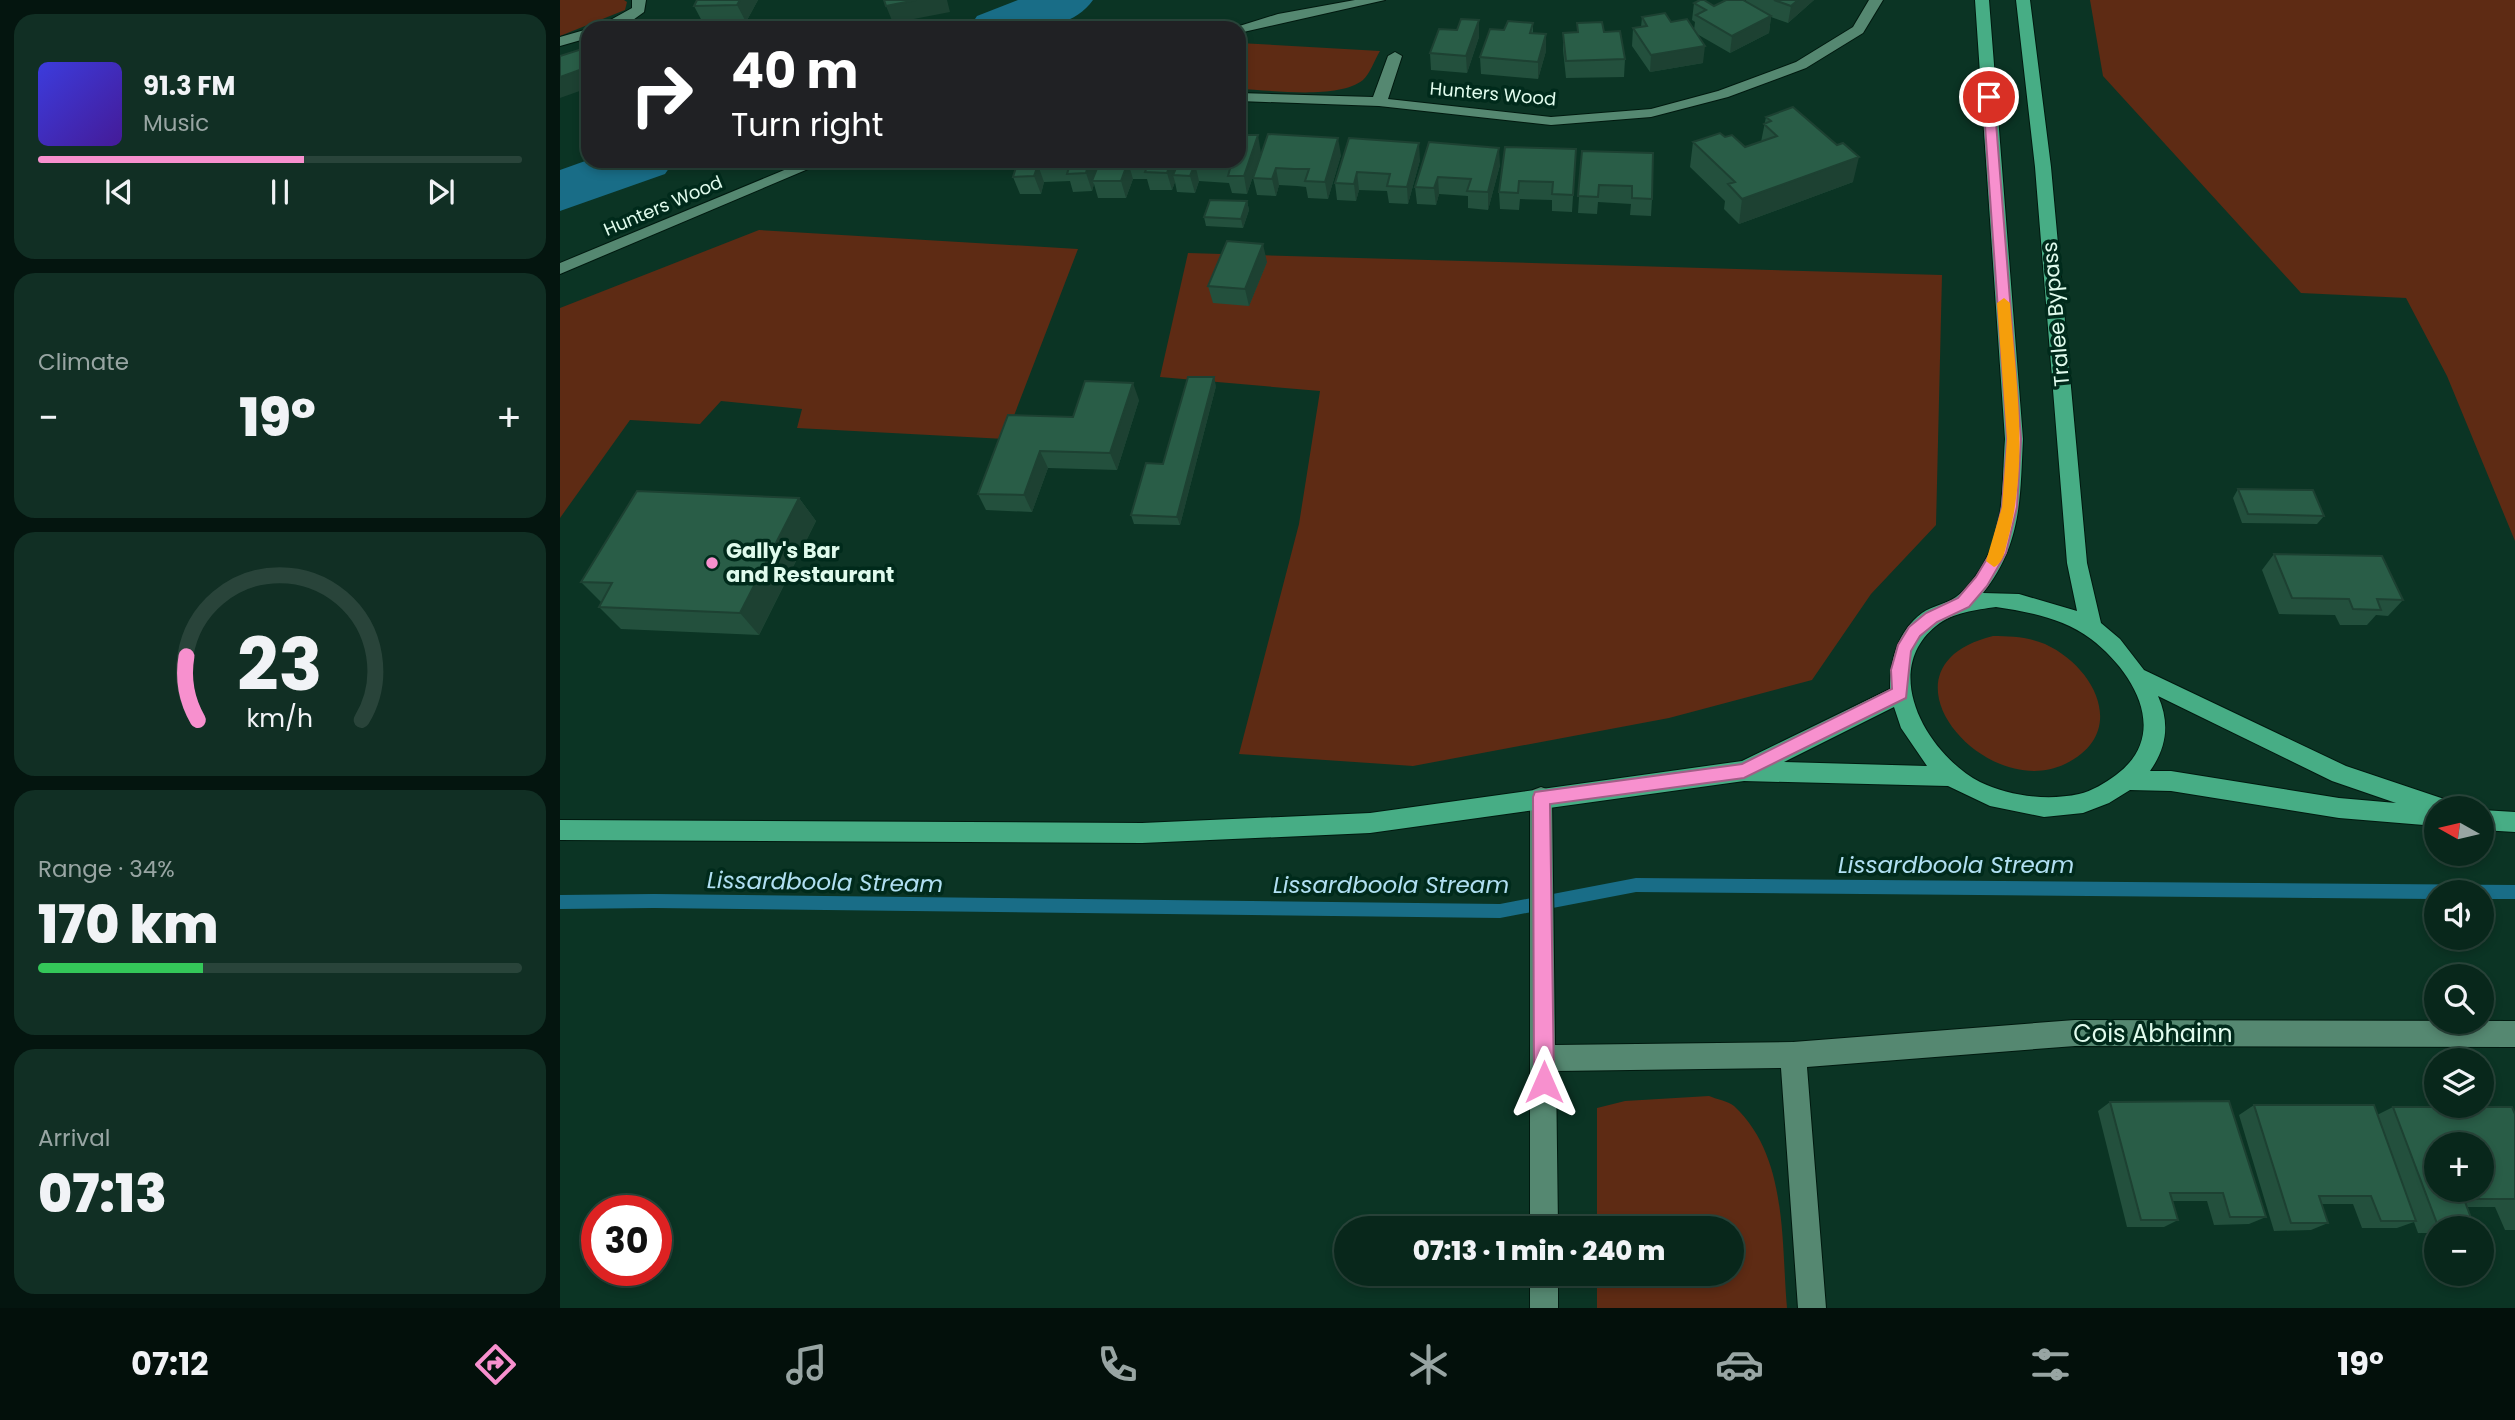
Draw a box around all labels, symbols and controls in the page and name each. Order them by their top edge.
text: 40 m [731,37,858,105]
icon: right [616,49,707,140]
pin [1959,67,2019,127]
text: 91.3 FM [143,68,235,104]
street label: Hunters Wood [1429,76,1557,111]
icon: arrive [1970,78,2008,116]
text: Turn right [731,102,883,147]
text: Music [143,107,209,139]
street label: Hunters Wood [600,169,726,242]
icon: previous [100,173,138,211]
icon: pause [261,173,299,211]
icon: next [422,173,460,211]
street label: Tralee Bypass [2035,240,2076,388]
text: Climate [38,346,129,378]
text: 19° [239,381,316,454]
text: − [38,391,59,444]
text: + [496,391,522,444]
place label: Gally's Bar and Restaurant [726,536,894,589]
marker: Gally's Bar and Restaurant [704,555,720,571]
text: 23 [237,614,323,715]
text: km/h [247,701,313,736]
north arrow [2424,796,2494,866]
map controls [2424,796,2494,1286]
water label: Lissardboola Stream [1838,849,2074,881]
text: Range · 34% [38,853,175,885]
water label: Lissardboola Stream [707,864,943,900]
water label: Lissardboola Stream [1273,869,1509,901]
button: sound [2424,880,2494,950]
text: 170 km [38,888,219,961]
button: search [2424,964,2494,1034]
street label: Cois Abhainn [2073,1017,2233,1050]
position arrow [1507,1045,1581,1119]
button: layers [2424,1048,2494,1118]
text: Arrival [38,1122,110,1154]
button: + [2424,1132,2494,1202]
text: 07:13 [38,1157,167,1230]
speed limit sign: 30 [581,1195,672,1286]
button: − [2424,1216,2494,1286]
text: 07:13 · 1 min · 240 m [1413,1233,1665,1269]
icon: directions [471,1340,520,1389]
icon: music [782,1340,831,1389]
icon: phone [1093,1340,1142,1389]
icon: climate [1404,1340,1453,1389]
icon: car [1715,1340,1764,1389]
icon: filters [2026,1340,2075,1389]
text: 07:12 [131,1341,208,1386]
text: 19° [2337,1341,2384,1386]

